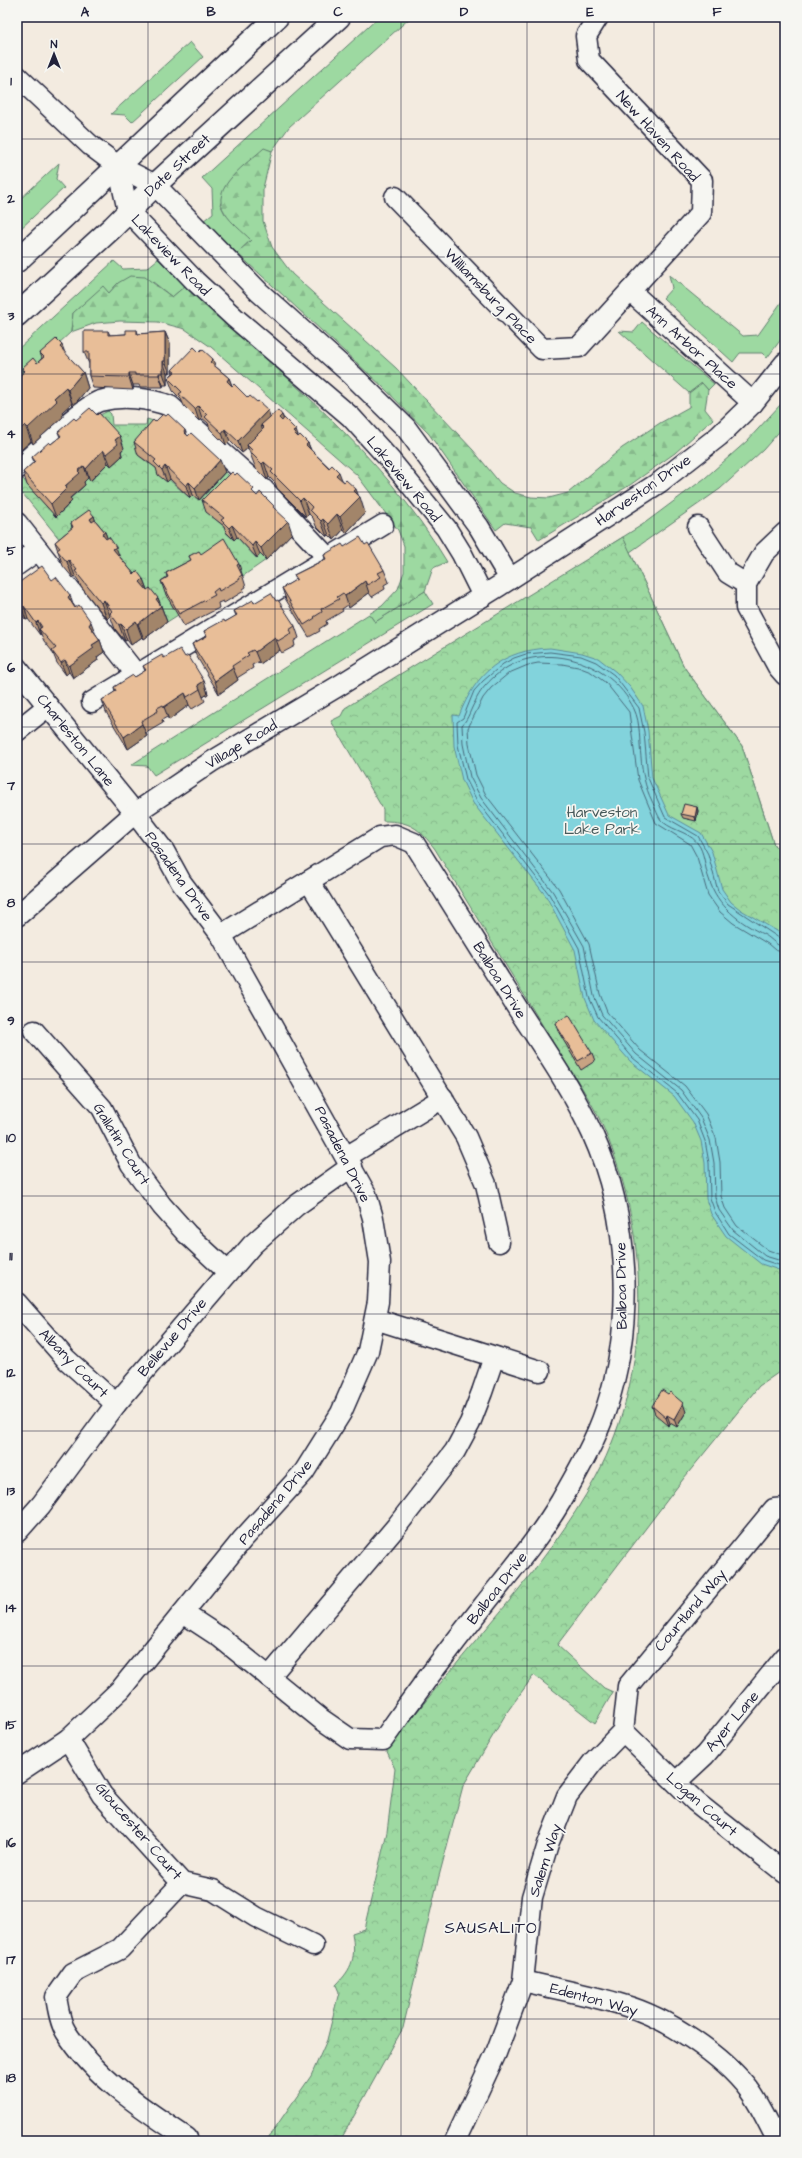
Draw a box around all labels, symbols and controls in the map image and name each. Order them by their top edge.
text: A [81,3,90,21]
text: B [206,3,216,21]
text: C [333,3,343,21]
text: D [460,3,469,21]
text: E [586,3,594,21]
text: F [712,3,722,21]
north arrow [34,34,74,74]
text: N [51,37,58,52]
text: 1 [10,72,12,90]
street label: New Haven Road [611,86,705,187]
street label: Date Street [140,129,215,202]
text: 2 [6,190,15,208]
street label: Lakeview Road [126,210,215,301]
street label: Williamsburg Place [439,244,542,349]
street label: Ann Arbor Place [641,300,742,394]
text: 3 [7,307,15,325]
text: 4 [7,425,16,443]
street label: Lakeview Road [361,432,446,527]
street label: Harveston Drive [591,450,695,531]
text: 5 [6,542,16,560]
text: 6 [7,659,16,677]
street label: Charleston Lane [32,690,120,791]
street label: Village Road [201,715,282,775]
text: 7 [6,777,16,795]
park label: Harveston Lake Park [564,802,640,840]
street label: Pasadena Drive [140,827,217,926]
text: 8 [7,894,16,912]
street label: Balboa Drive [468,938,532,1023]
text: 9 [7,1012,15,1030]
street label: Gallatin Court [88,1099,155,1189]
street label: Pasadena Drive [309,1102,376,1206]
text: 10 [6,1129,17,1147]
street label: Balboa Drive [610,1242,633,1330]
text: 11 [9,1247,13,1265]
street label: Bellevue Drive [133,1293,212,1381]
street label: Albany Court [33,1324,113,1404]
text: 12 [6,1364,16,1382]
street label: Pasadena Drive [233,1455,317,1549]
text: 13 [7,1482,16,1500]
street label: Balboa Drive [462,1547,533,1629]
street label: Courtland Way [649,1564,732,1657]
text: 14 [6,1599,16,1617]
street label: Ayer Lane [701,1686,765,1757]
text: 15 [6,1716,17,1734]
street label: Logan Court [661,1767,742,1842]
street label: Gloucester Court [90,1778,187,1885]
street label: Salem Way [524,1821,568,1900]
text: 16 [6,1834,17,1852]
district label: SAUSALITO [444,1917,538,1939]
text: 17 [6,1951,17,1969]
street label: Edenton Way [547,1978,640,2022]
text: 18 [6,2069,17,2087]

